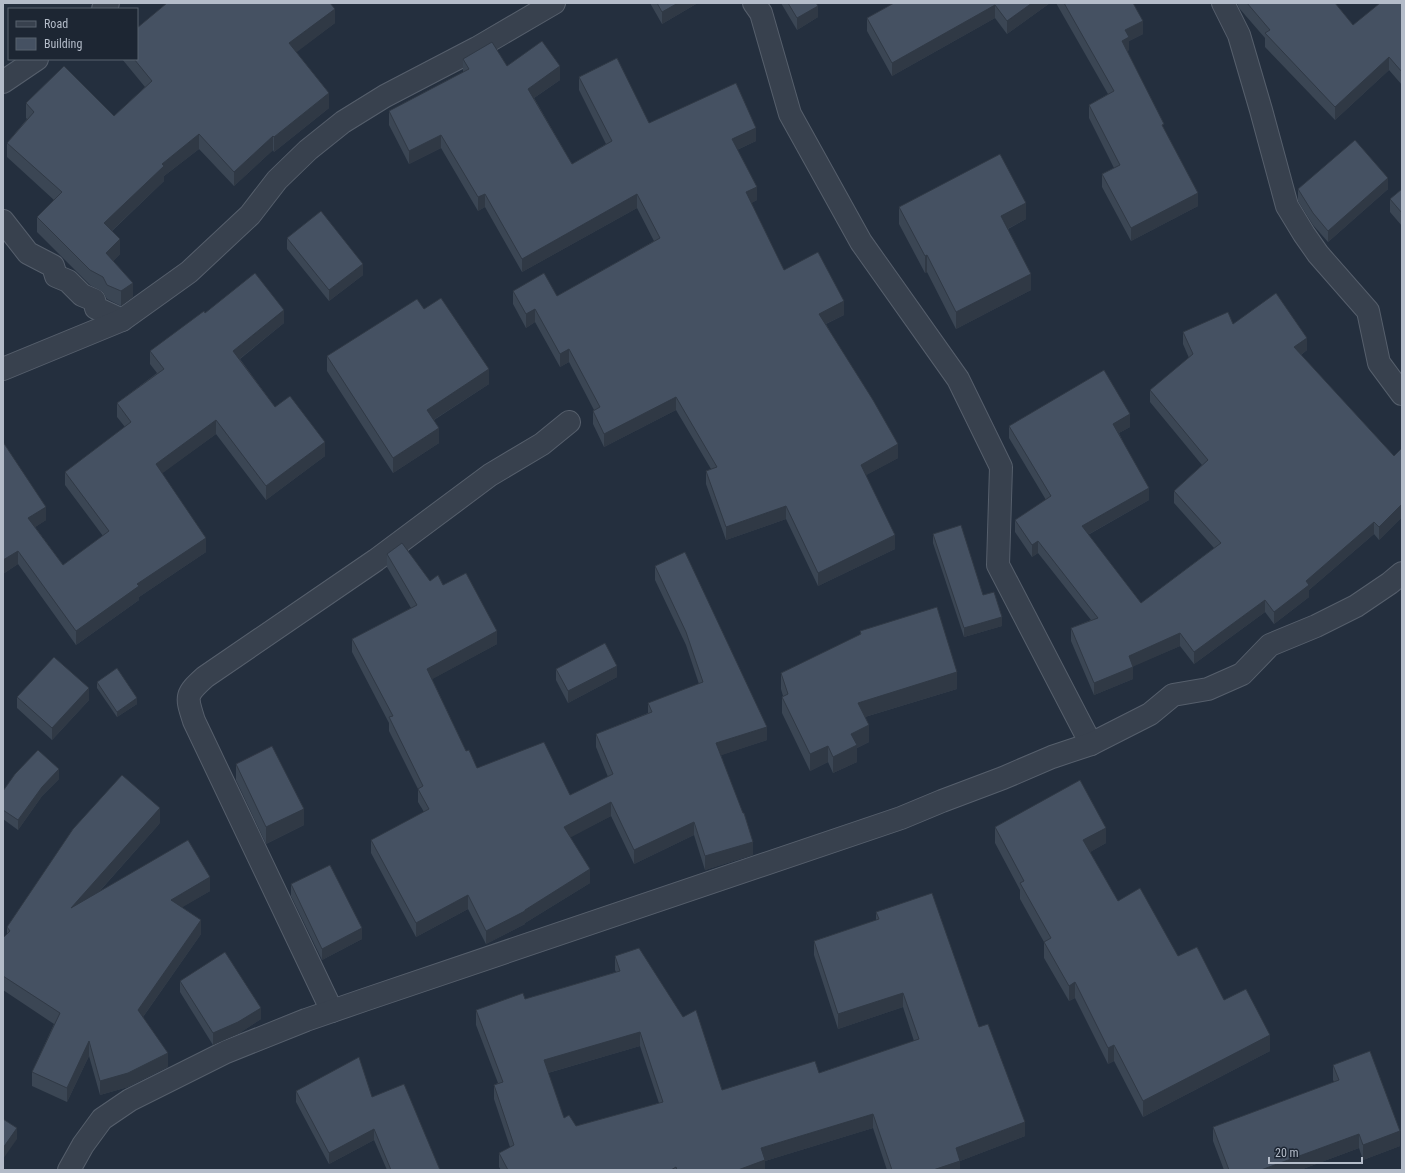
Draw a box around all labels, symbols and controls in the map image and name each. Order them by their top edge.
legend [8,8,138,60]
text: Road [44,17,68,31]
text: Building [44,37,82,51]
scale bar [1269,1139,1362,1165]
text: 20 m [1275,1146,1299,1160]

